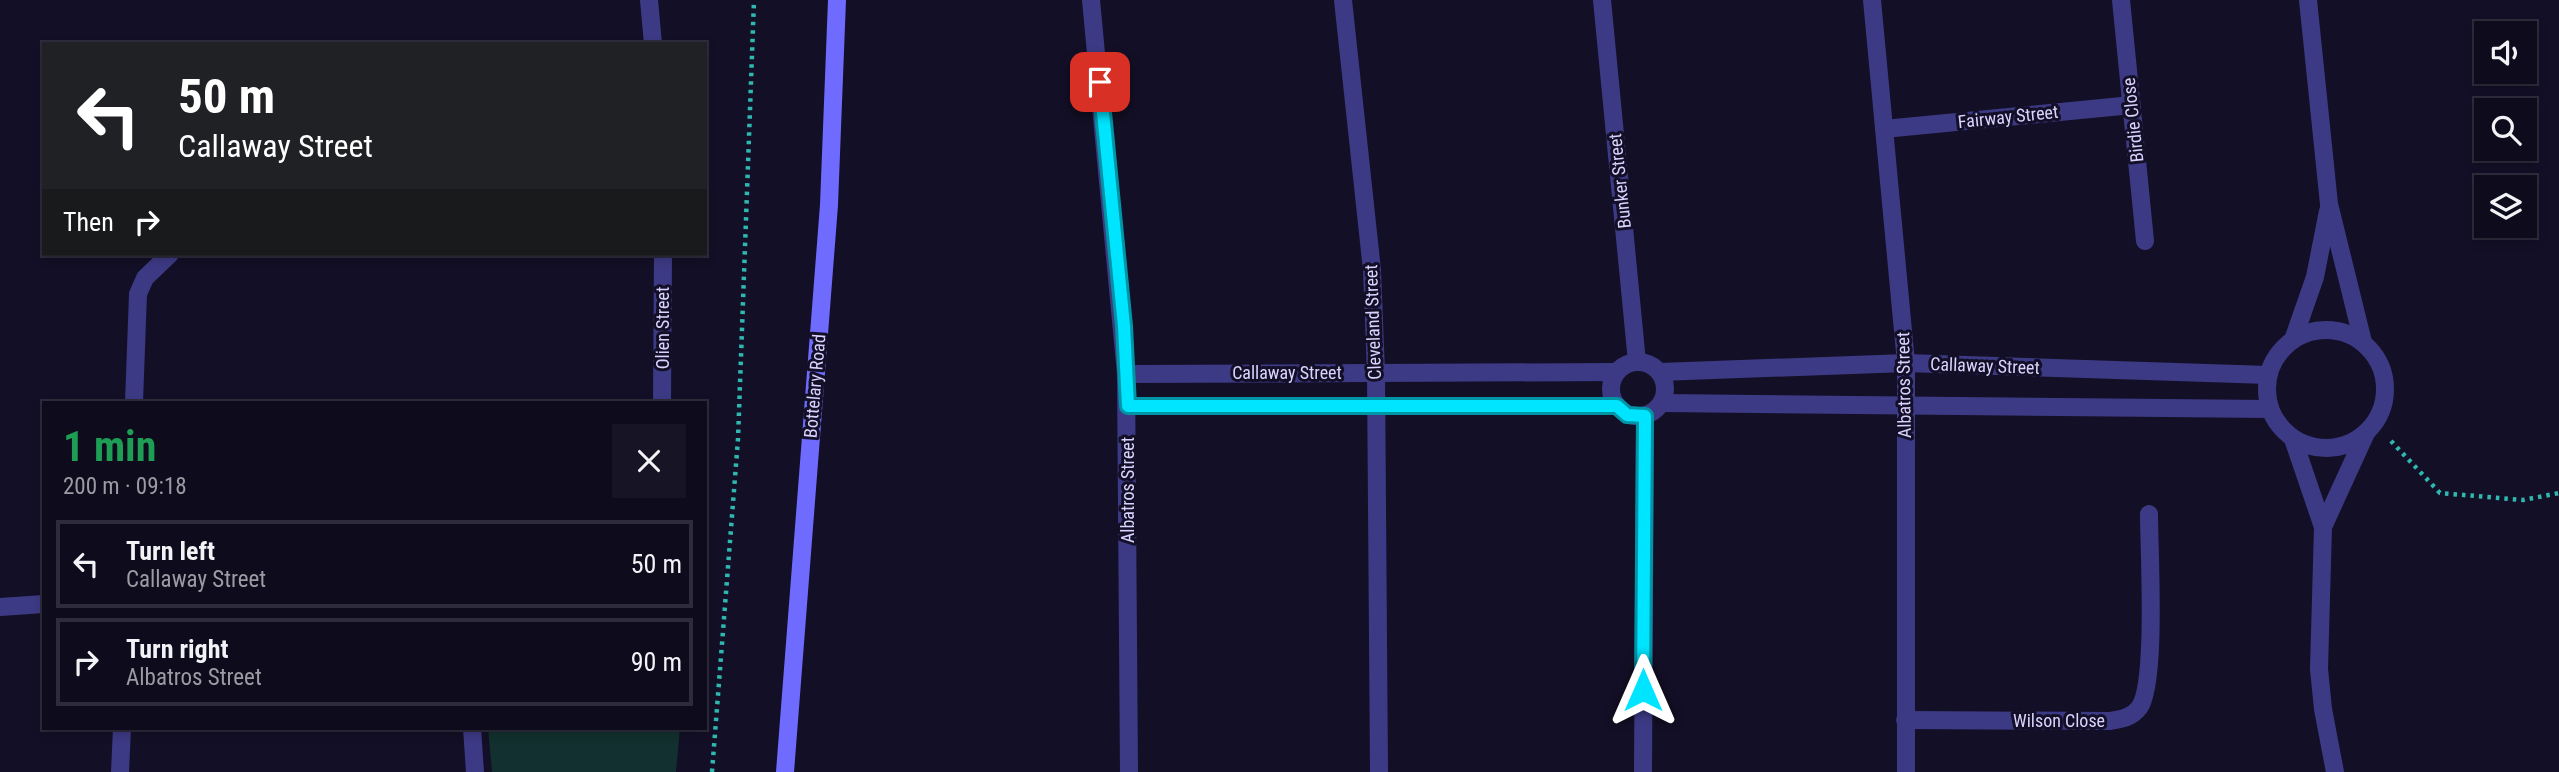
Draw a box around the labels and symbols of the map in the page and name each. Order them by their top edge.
pin [1070,52,1130,112]
street label: Birdie Close [2118,77,2147,163]
street label: Fairway Street [1957,101,2059,132]
street label: Bunker Street [1604,133,1635,230]
street label: Cleveland Street [1360,264,1385,380]
street label: Olien Street [652,287,673,369]
street label: Albatros Street [1892,332,1915,438]
street label: Bottelary Road [800,333,829,439]
street label: Callaway Street [1930,353,2040,378]
street label: Callaway Street [1232,362,1342,383]
street label: Albatros Street [1117,437,1138,543]
position arrow [1606,653,1680,727]
street label: Wilson Close [2013,710,2105,731]

